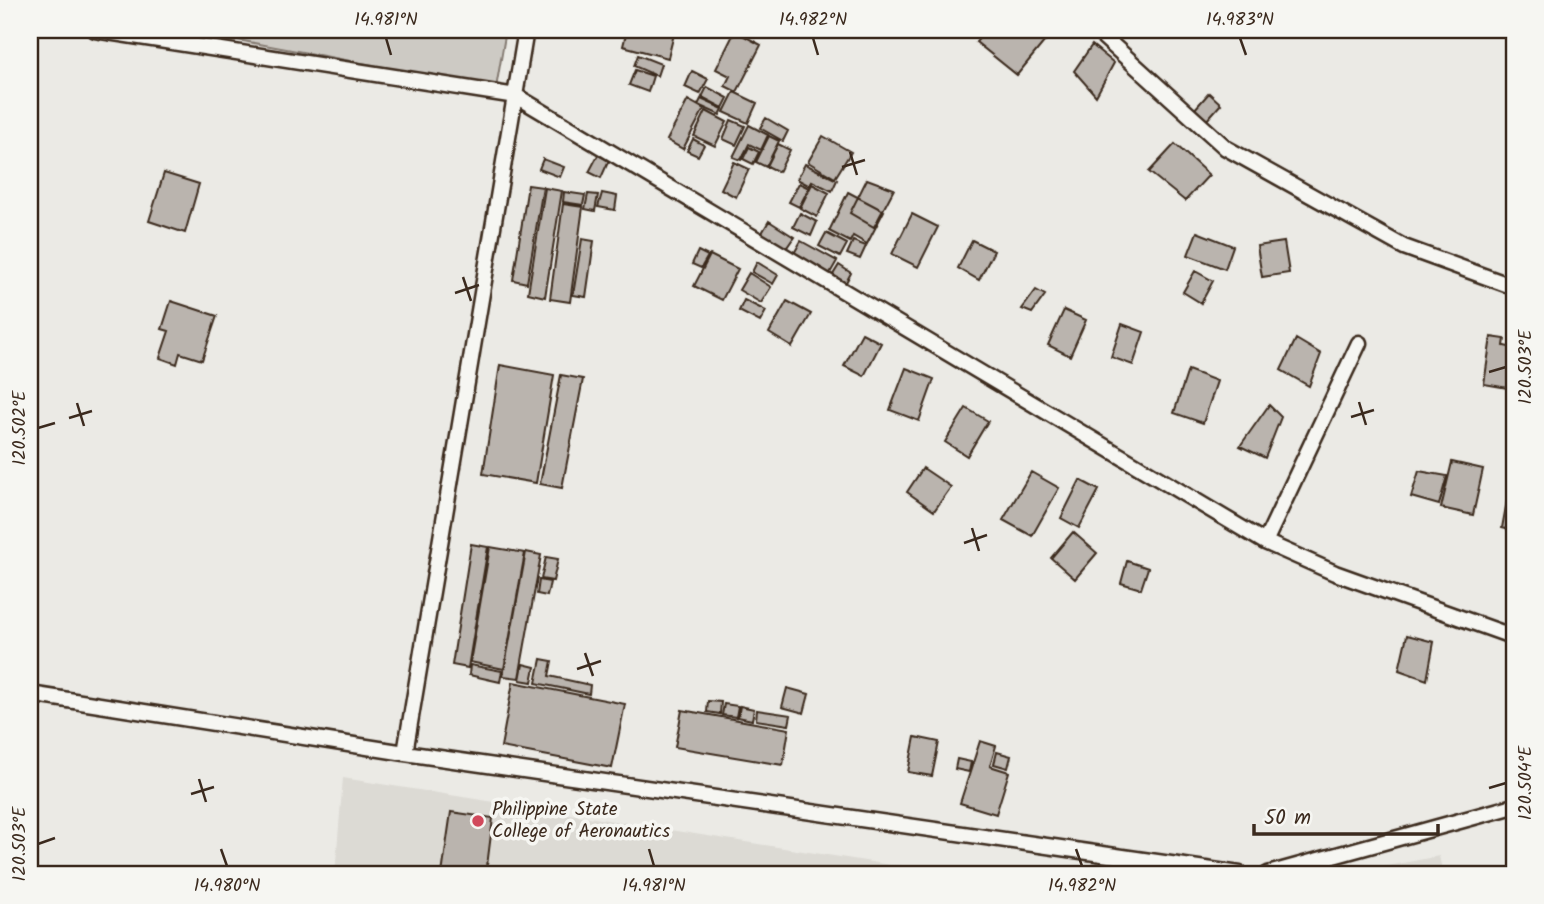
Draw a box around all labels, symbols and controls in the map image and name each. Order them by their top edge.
text: 14.981°N [354,6,418,35]
text: 14.982°N [779,6,847,35]
text: 14.983°N [1206,6,1274,35]
text: 120.503°E [1512,329,1541,404]
text: 120.502°E [6,390,35,466]
text: 120.504°E [1512,745,1541,820]
scale bar [1254,792,1437,836]
place label: Philippine State College of Aeronautics [492,795,670,847]
text: 50 m [1264,802,1311,835]
text: 120.503°E [6,806,35,881]
marker: Philippine State College of Aeronautics [470,813,486,829]
text: 14.980°N [194,872,260,901]
text: 14.981°N [622,872,686,901]
text: 14.982°N [1048,872,1116,901]

